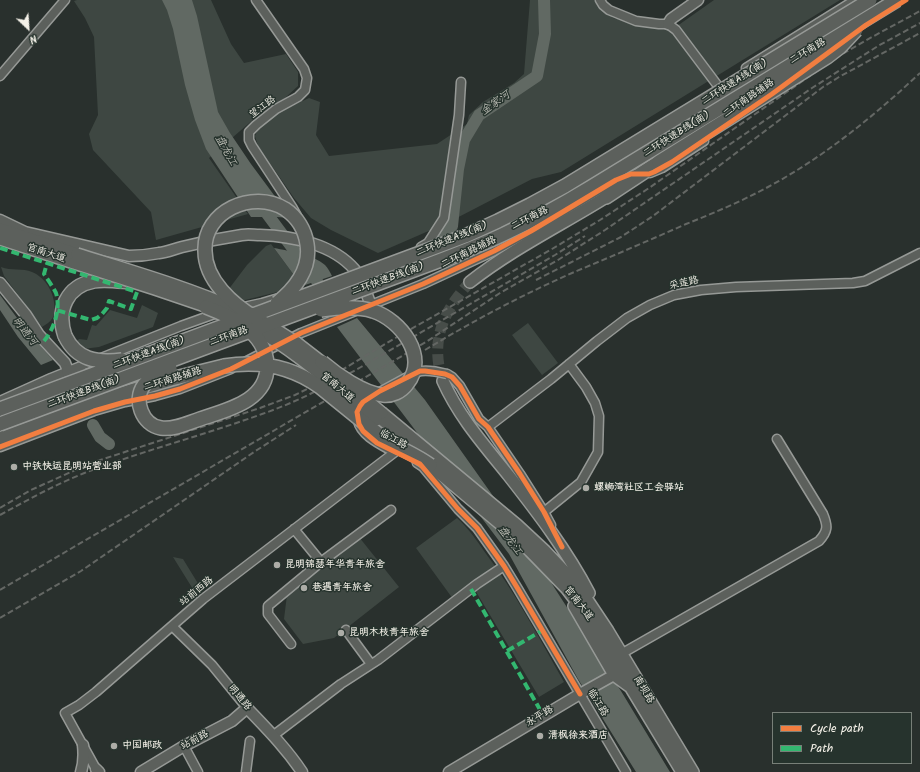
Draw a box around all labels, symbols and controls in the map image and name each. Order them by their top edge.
north arrow [8,8,48,48]
text: N [26,29,40,48]
street label: 二环南路 [788,37,828,67]
street label: 二环快速A线(南) [700,58,770,108]
street label: 二环南路辅路 [721,77,777,121]
water label: 金家河 [479,89,513,119]
street label: 望江路 [247,94,279,122]
street label: 二环快速B线(南) [641,110,713,160]
water label: 盘龙江 [211,133,239,169]
street label: 二环南路 [509,205,551,233]
street label: 二环快速A线(南) [415,220,489,260]
street label: 二环南路辅路 [439,234,499,272]
street label: 官南大道 [25,242,67,266]
street label: 二环快速B线(南) [350,261,426,299]
street label: 采莲路 [668,275,700,293]
water label: 明通河 [8,315,40,349]
street label: 二环南路 [208,325,250,349]
street label: 二环快速A线(南) [111,335,187,373]
street label: 二环南路辅路 [143,365,203,395]
street label: 官南大道 [318,371,356,405]
street label: 二环快速B线(南) [46,374,122,412]
street label: 临江路 [377,427,409,453]
place label: 中铁快运昆明站营业部 [22,461,122,473]
marker: 中铁快运昆明站营业部 [9,462,19,472]
place label: 螺蛳湾社区工会驿站 [594,482,684,494]
marker: 螺蛳湾社区工会驿站 [581,483,591,493]
water label: 盘龙江 [494,524,524,558]
place label: 昆明锦瑟年华青年旅舍 [285,559,385,571]
marker: 昆明锦瑟年华青年旅舍 [272,560,282,570]
street label: 站前西路 [178,575,216,609]
place label: 巷遇青年旅舍 [312,582,372,594]
marker: 巷遇青年旅舍 [299,583,309,593]
street label: 官南大道 [561,585,595,623]
place label: 昆明木枝青年旅舍 [349,627,429,639]
marker: 昆明木枝青年旅舍 [336,628,346,638]
street label: 南坝路 [630,674,656,706]
street label: 明通路 [225,683,253,713]
street label: 临江路 [584,687,610,719]
street label: 永平路 [524,704,556,730]
legend [772,712,912,764]
text: Cycle path [810,719,864,738]
street label: 站前路 [179,728,211,754]
place label: 清枫徐来酒店 [548,730,608,742]
marker: 清枫徐来酒店 [535,731,545,741]
text: Path [810,739,833,758]
place label: 中国邮政 [122,740,162,752]
marker: 中国邮政 [109,741,119,751]

